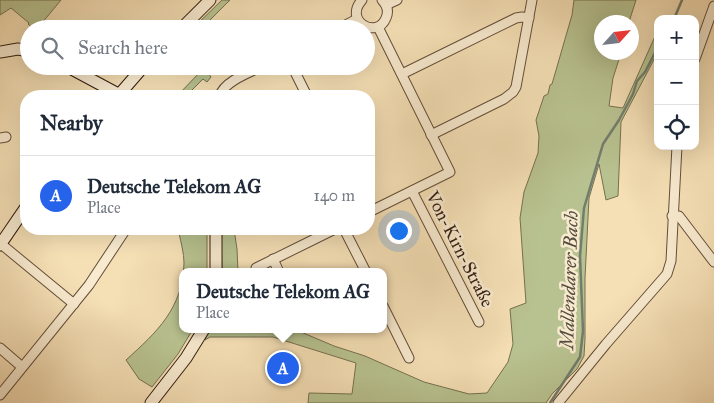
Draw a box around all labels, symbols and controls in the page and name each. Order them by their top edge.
north arrow [594,15,639,60]
map controls [654,15,699,150]
button: + [654,15,699,60]
search box [20,20,375,75]
icon: search [38,34,66,62]
text: Search here [78,36,168,59]
button: − [654,60,699,105]
button: locate [654,105,699,150]
text: Nearby [40,110,103,136]
text: Deutsche Telekom AG [87,175,261,198]
text: A [51,186,61,205]
text: 140 m [314,186,355,205]
street label: Von-Kirn-Straße [421,186,499,311]
text: Place [87,198,121,217]
water label: Mallendarer Bach [555,210,583,352]
your location [386,218,412,244]
popup [179,268,387,333]
text: Deutsche Telekom AG [196,280,370,303]
text: Place [196,303,230,322]
pin: A [267,349,299,387]

